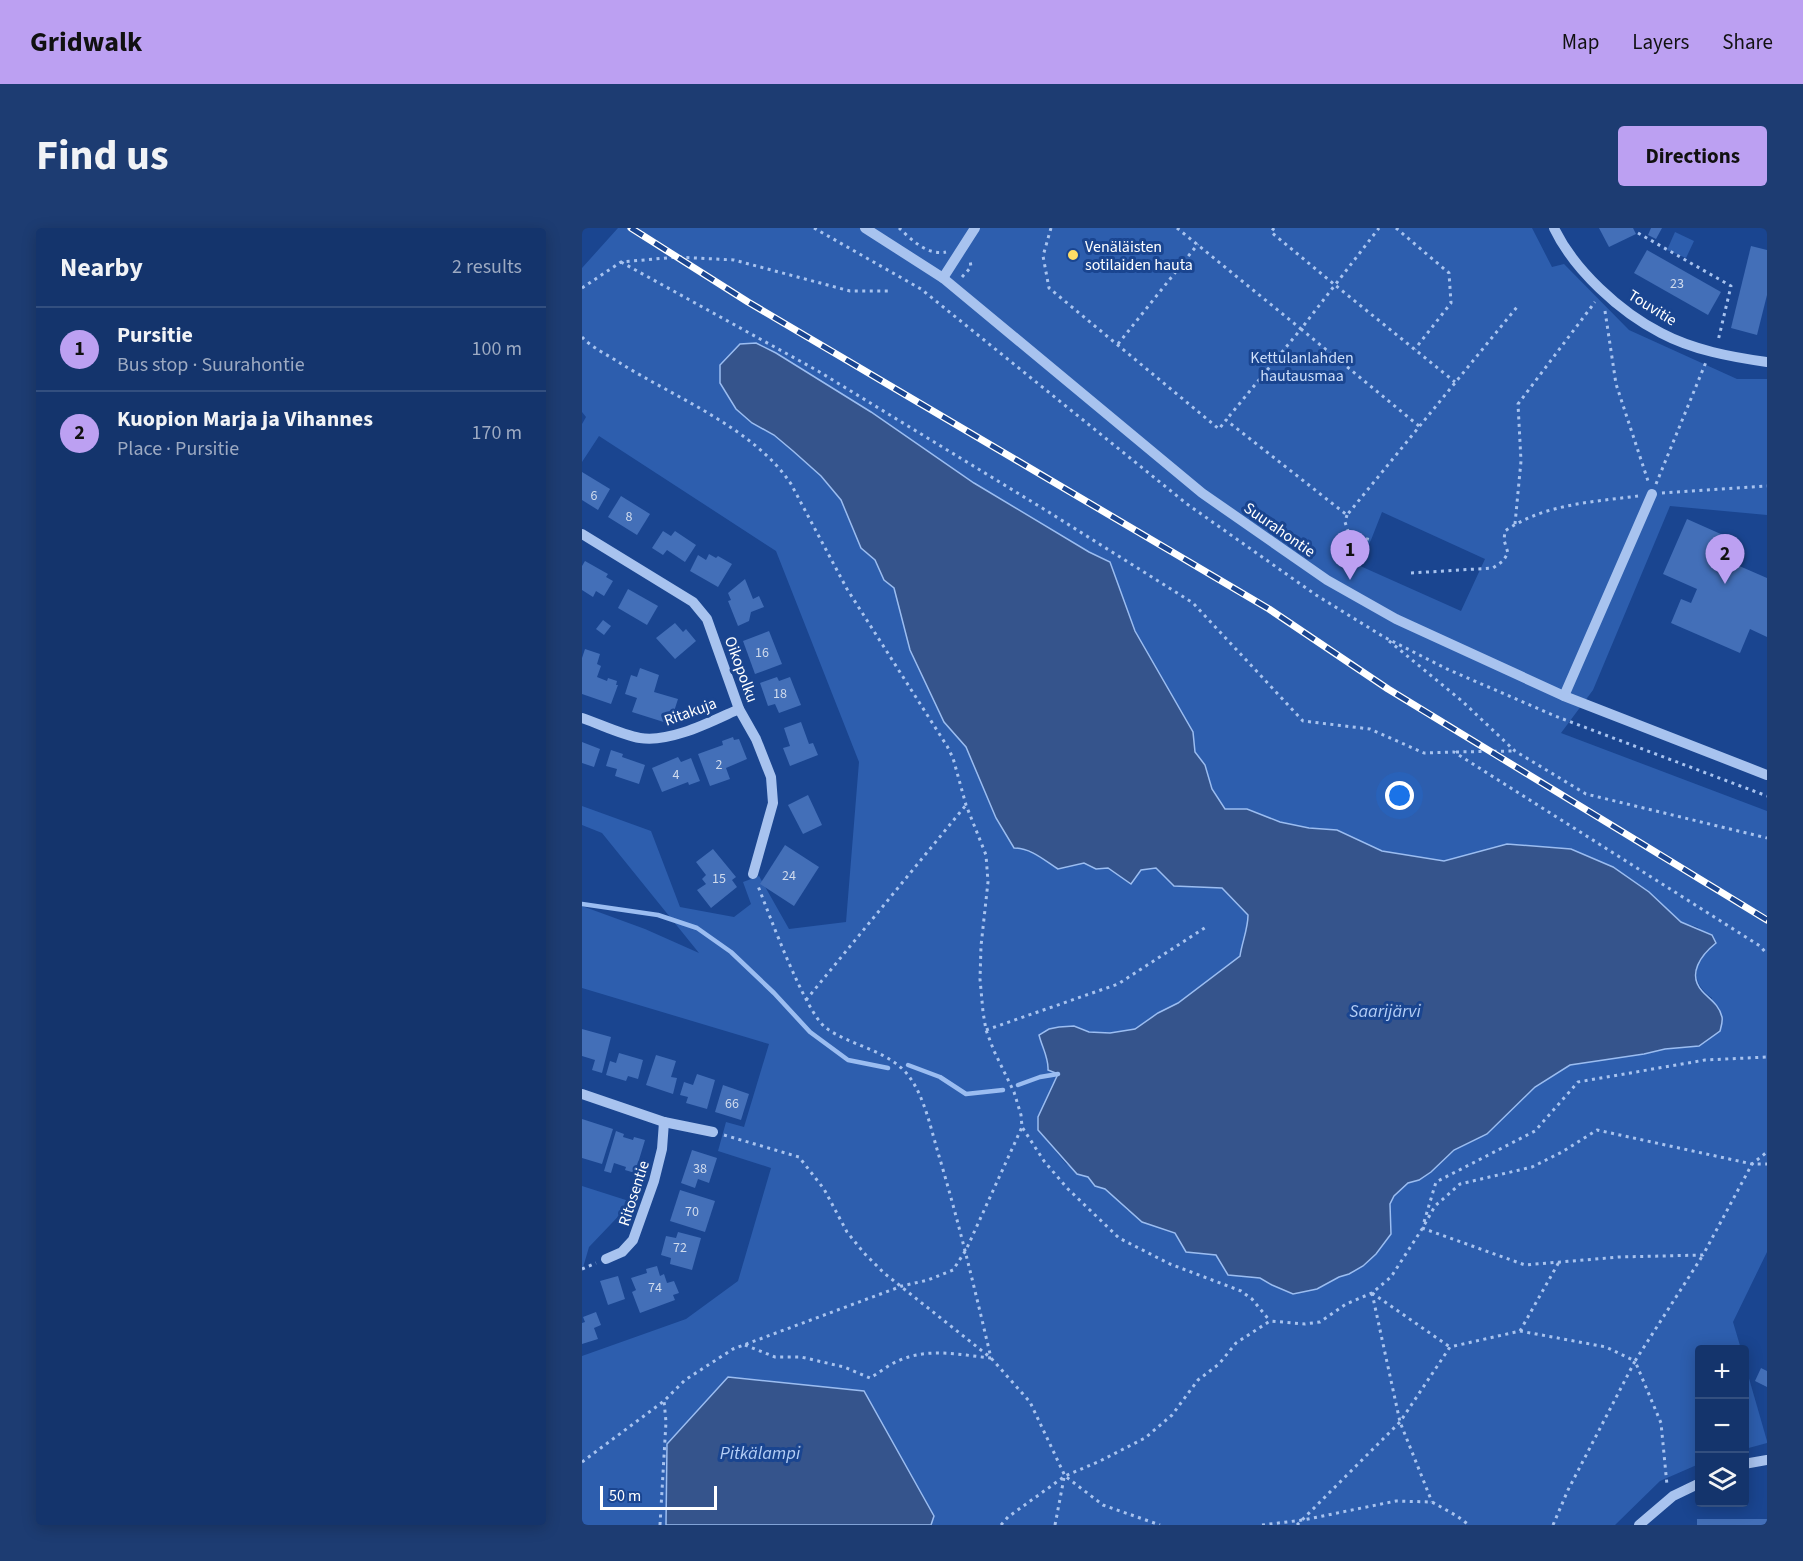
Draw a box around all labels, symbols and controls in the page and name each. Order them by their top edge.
text: Gridwalk [30,22,142,62]
text: Map [1562,27,1599,57]
text: Layers [1632,27,1689,57]
text: Share [1722,27,1773,57]
text: Find us [36,126,169,186]
button: Directions [1618,126,1767,186]
place label: Venäläisten sotilaiden hauta [1085,236,1193,276]
marker: Venäläisten sotilaiden hauta [1066,248,1080,262]
text: Nearby [60,249,143,286]
text: 2 results [452,253,522,281]
house number: 23 [1670,274,1684,294]
street label: Touvitie [1624,284,1681,331]
text: Pursitie [117,319,193,351]
text: 1 [74,335,85,363]
text: 100 m [472,335,522,363]
park label: Kettulanlahden hautausmaa [1250,347,1354,387]
text: Bus stop · Suurahontie [117,351,305,379]
text: Kuopion Marja ja Vihannes [117,403,373,435]
text: 2 [74,419,85,447]
text: 170 m [472,419,522,447]
text: Place · Pursitie [117,435,239,463]
house number: 6 [591,486,598,506]
street label: Suurahontie [1239,497,1320,563]
house number: 8 [626,507,633,527]
pin: 1 [1330,530,1370,580]
pin: 2 [1706,534,1744,584]
street label: Oikopolku [719,633,763,705]
house number: 16 [755,643,769,663]
house number: 18 [773,684,787,704]
street label: Ritakuja [661,692,720,732]
house number: 2 [716,755,723,775]
house number: 4 [673,765,680,785]
your location [1385,781,1414,810]
house number: 24 [782,866,796,886]
house number: 15 [712,869,726,889]
water label: Saarijärvi [1349,999,1421,1024]
house number: 66 [725,1094,739,1114]
street label: Ritosentie [613,1158,655,1229]
house number: 38 [693,1159,707,1179]
house number: 70 [685,1202,699,1222]
house number: 72 [673,1238,687,1258]
house number: 74 [648,1278,662,1298]
map controls [1695,1345,1749,1507]
button: + [1695,1345,1749,1399]
button: − [1695,1399,1749,1453]
water label: Pitkälampi [720,1441,801,1466]
button: layers [1695,1453,1749,1507]
scale bar [600,1483,717,1510]
text: 50 m [609,1485,641,1507]

